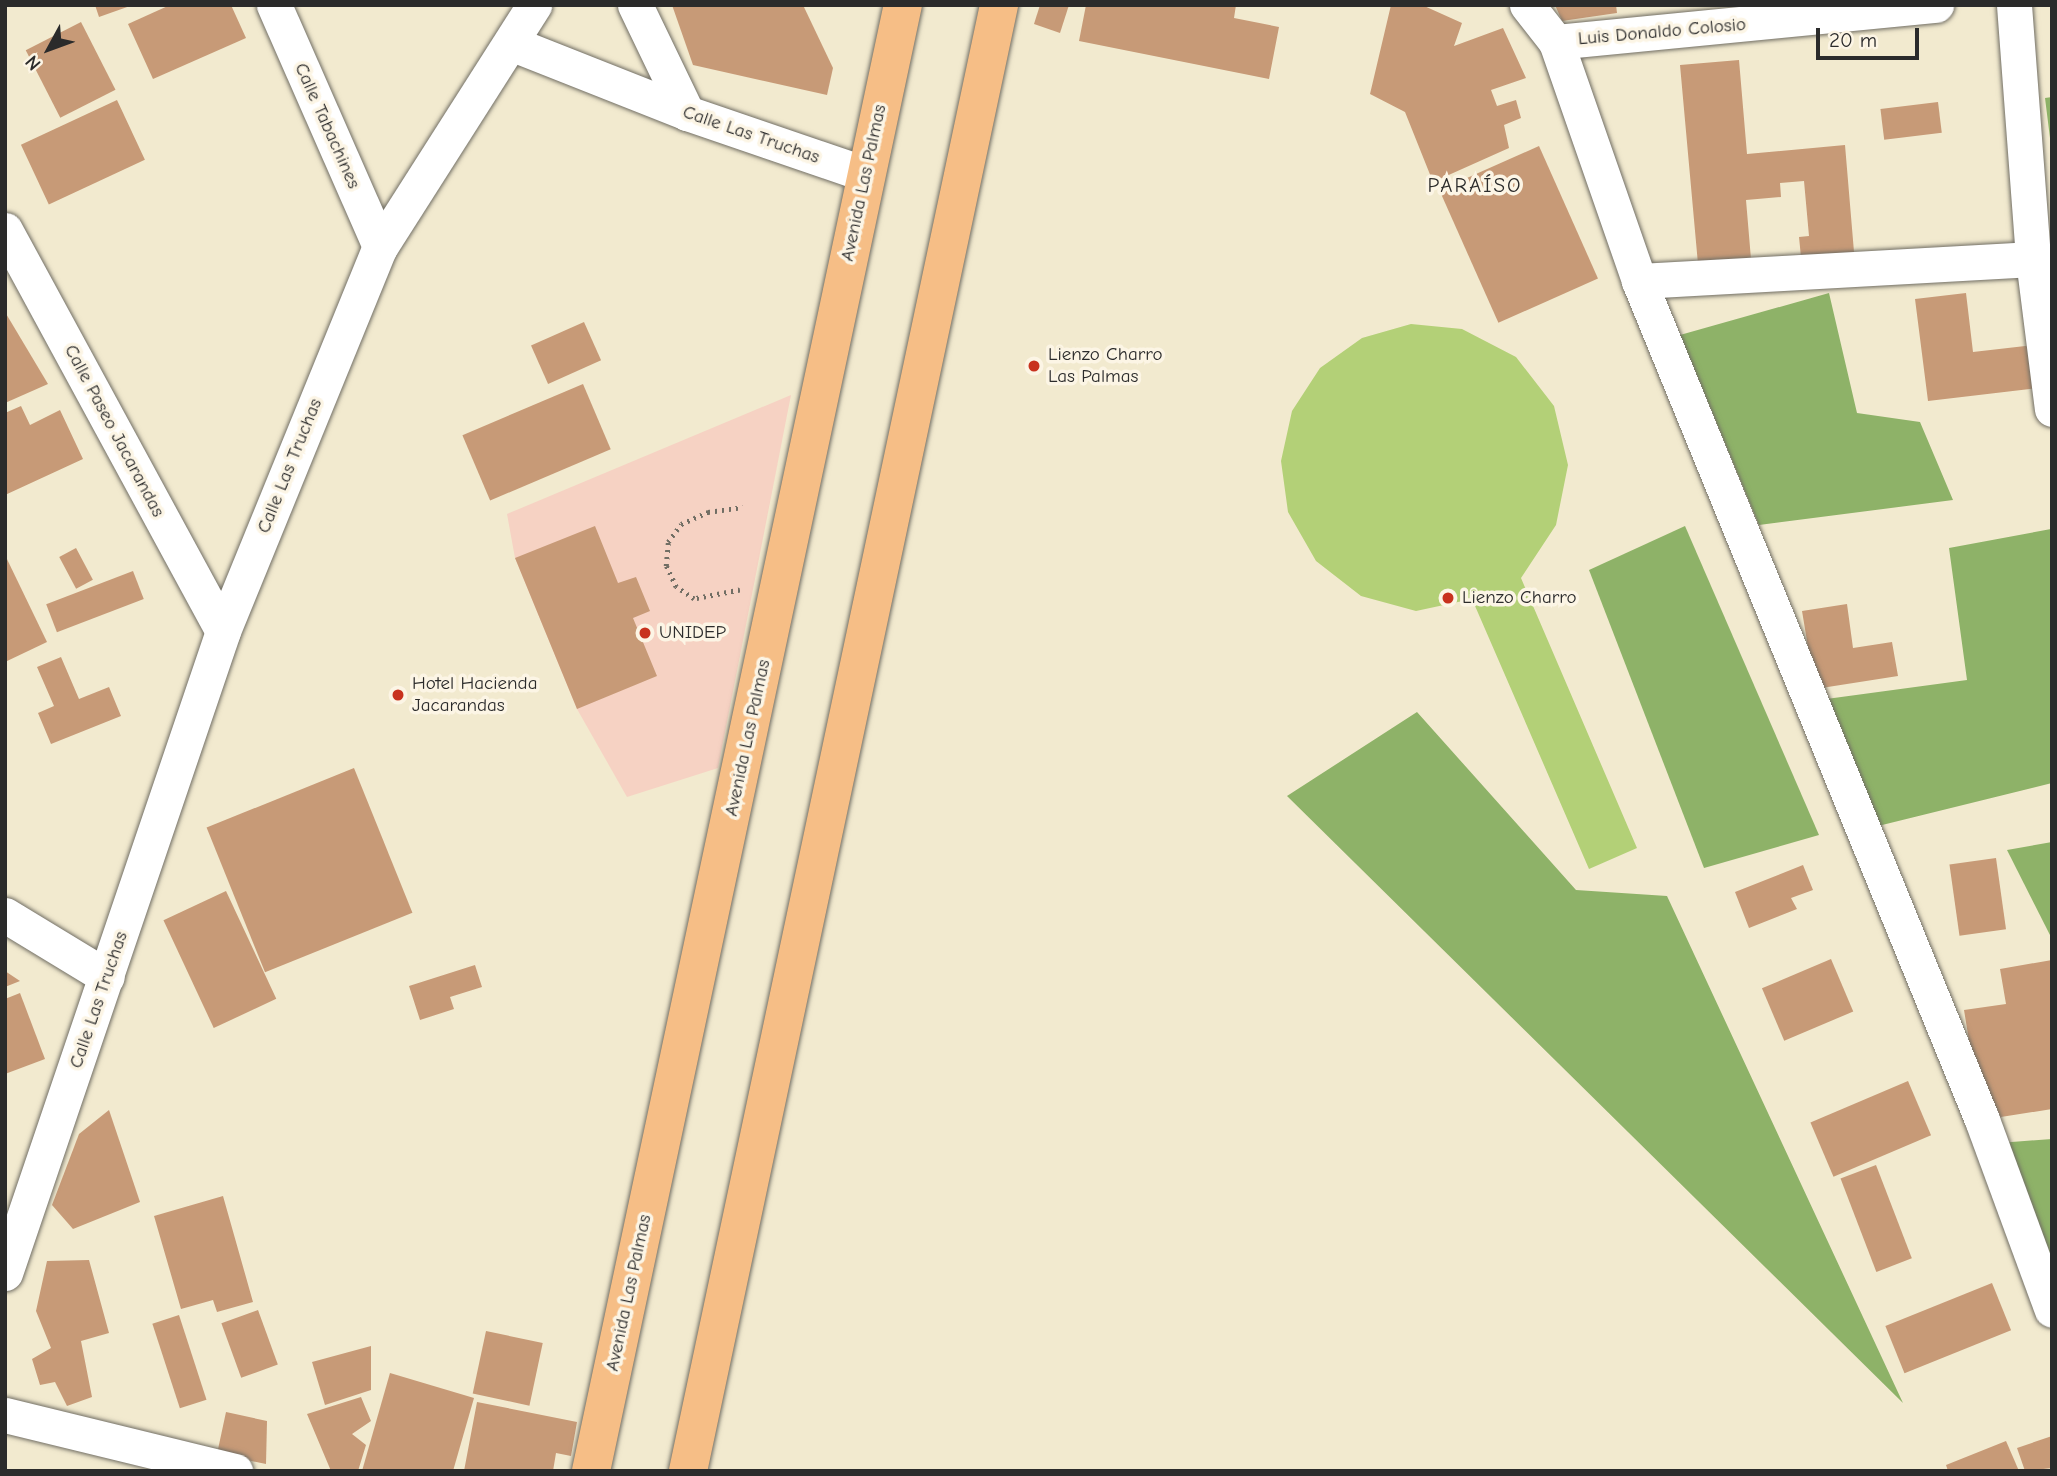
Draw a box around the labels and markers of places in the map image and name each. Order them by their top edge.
place label: Lienzo Charro Las Palmas [1048,344,1163,388]
marker: Lienzo Charro Las Palmas [1026,358,1042,374]
place label: Lienzo Charro [1462,587,1577,609]
marker: Lienzo Charro [1440,590,1456,606]
place label: UNIDEP [659,622,726,644]
marker: UNIDEP [637,625,653,641]
place label: Hotel Hacienda Jacarandas [412,673,537,717]
marker: Hotel Hacienda Jacarandas [390,687,406,703]

